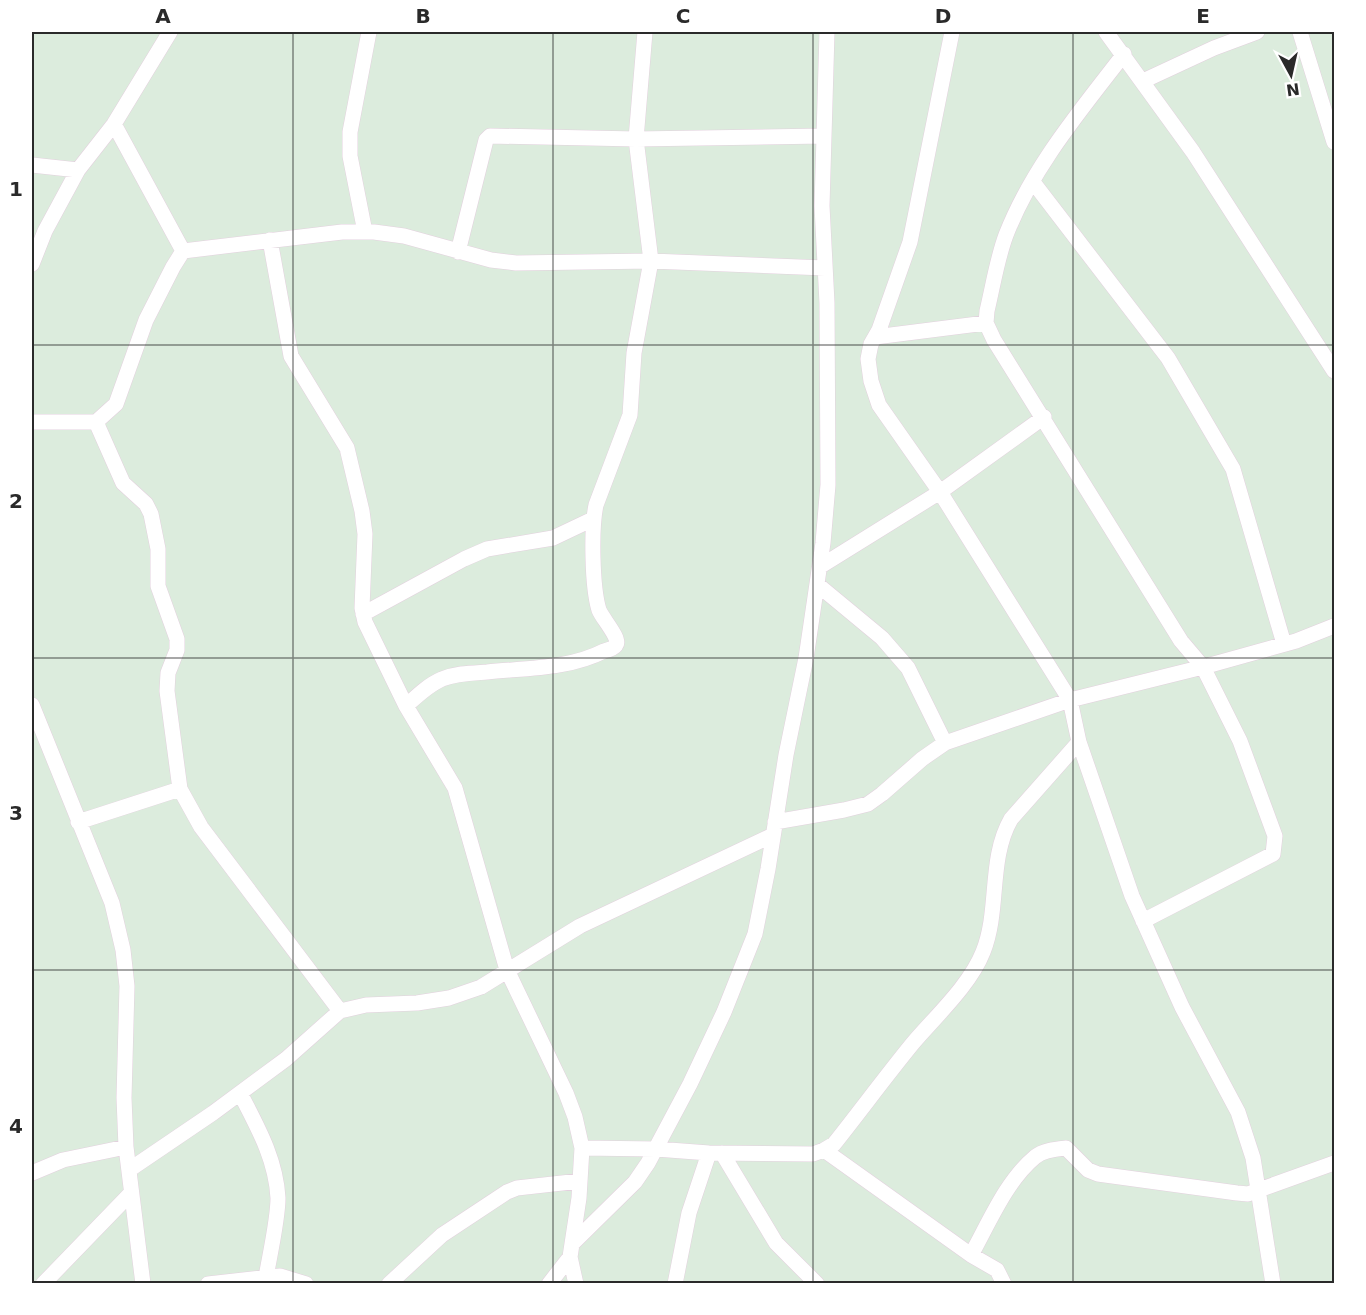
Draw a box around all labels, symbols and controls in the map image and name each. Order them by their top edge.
text: A [155,4,171,28]
text: B [415,4,431,28]
text: C [676,4,690,28]
text: D [935,4,951,28]
text: E [1196,4,1210,28]
north arrow [1261,45,1321,105]
text: N [1285,79,1301,100]
text: 1 [9,177,23,201]
text: 2 [9,489,23,513]
text: 3 [9,801,23,825]
text: 4 [9,1114,23,1138]

